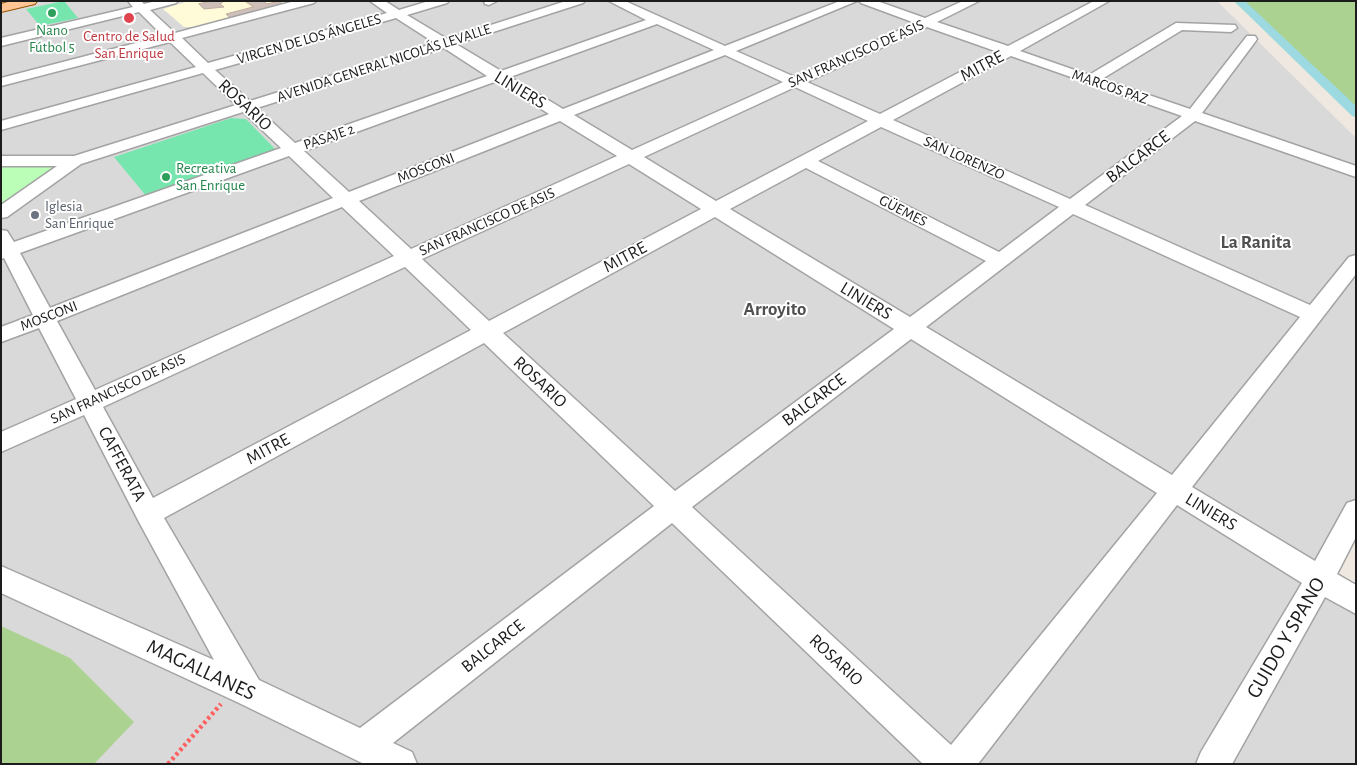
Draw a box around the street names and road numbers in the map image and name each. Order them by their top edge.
street label: VIRGEN DE LOS ÁNGELES [235,10,383,68]
street label: SAN FRANCISCO DE ASIS [785,16,927,92]
street label: AVENIDA GENERAL NICOLÁS LEVALLE [275,20,493,106]
street label: MITRE [957,46,1007,86]
street label: LINIERS [490,66,550,114]
street label: MARCOS PAZ [1070,66,1150,108]
street label: ROSARIO [213,75,277,135]
street label: PASAJE 2 [301,120,357,154]
street label: BALCARCE [1102,126,1174,188]
street label: SAN LORENZO [921,132,1007,184]
street label: MOSCONI [395,149,457,187]
street label: SAN FRANCISCO DE ASIS [416,184,558,260]
street label: GÜEMES [876,191,930,231]
street label: MITRE [600,237,650,277]
street label: LINIERS [836,277,896,325]
street label: MOSCONI [18,297,80,335]
street label: SAN FRANCISCO DE ASIS [48,350,188,428]
street label: ROSARIO [508,352,572,412]
street label: BALCARCE [778,369,850,431]
street label: CAFFERATA [93,423,151,505]
street label: MITRE [243,429,293,469]
street label: LINIERS [1181,488,1241,536]
street label: GUIDO Y SPANO [1241,573,1331,703]
street label: BALCARCE [457,615,529,677]
street label: ROSARIO [804,630,868,690]
street label: MAGALLANES [143,634,259,706]

